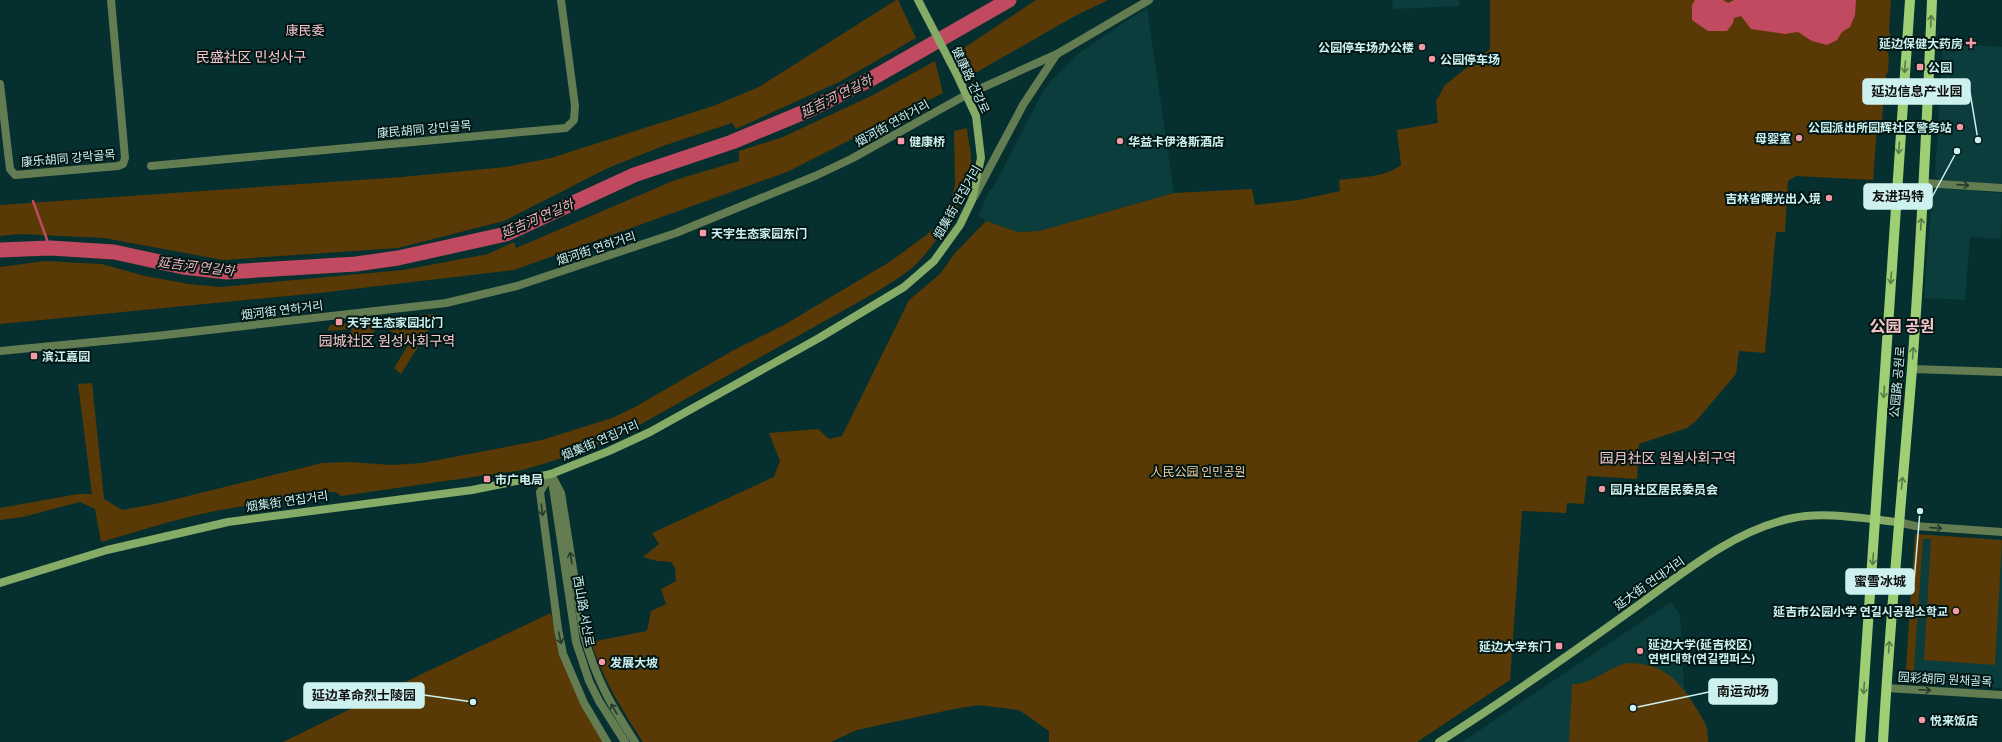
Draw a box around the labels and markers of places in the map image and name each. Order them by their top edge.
place label: 延边保健大药房 [1879,36,1963,51]
marker: 延边保健大药房 [1966,38,1976,48]
place label: 公园停车场办公楼 [1318,40,1414,55]
marker: 公园停车场办公楼 [1417,42,1427,52]
place label: 公园停车场 [1440,52,1500,67]
marker: 公园停车场 [1427,54,1437,64]
place label: 公园 [1928,60,1952,75]
marker: 公园 [1915,62,1925,72]
callout: 延边信息产业园 [1863,79,1970,104]
place label: 公园派出所园辉社区警务站 [1808,120,1952,135]
marker: 公园派出所园辉社区警务站 [1955,122,1965,132]
place label: 母婴室 [1755,131,1791,146]
marker: 母婴室 [1794,133,1804,143]
place label: 健康桥 [909,134,945,149]
place label: 华益卡伊洛斯酒店 [1128,134,1224,149]
marker: 健康桥 [896,136,906,146]
marker: 华益卡伊洛斯酒店 [1115,136,1125,146]
callout: 友进玛特 [1864,184,1932,209]
place label: 吉林省曙光出入境 [1725,191,1821,206]
marker: 吉林省曙光出入境 [1824,193,1834,203]
place label: 天宇生态家园东门 [711,226,807,241]
marker: 天宇生态家园东门 [698,228,708,238]
place label: 天宇生态家园北门 [347,315,443,330]
marker: 天宇生态家园北门 [334,317,344,327]
place label: 滨江嘉园 [42,349,90,364]
marker: 滨江嘉园 [29,351,39,361]
place label: 市广电局 [495,472,543,487]
marker: 市广电局 [482,474,492,484]
place label: 园月社区居民委员会 [1610,482,1718,497]
marker: 园月社区居民委员会 [1597,484,1607,494]
callout: 蜜雪冰城 [1846,569,1914,594]
place label: 延吉市公园小学 연길시공원소학교 [1773,604,1948,619]
marker: 延吉市公园小学 연길시공원소학교 [1951,606,1961,616]
place label: 延边大学(延吉校区) 연변대학(연길캠퍼스) [1648,637,1755,666]
place label: 延边大学东门 [1479,639,1551,654]
marker: 延边大学东门 [1554,641,1564,651]
marker: 延边大学(延吉校区) 연변대학(연길캠퍼스) [1635,646,1645,656]
place label: 发展大坡 [610,655,658,670]
marker: 发展大坡 [597,657,607,667]
callout: 南运动场 [1709,679,1777,704]
callout: 延边革命烈士陵园 [304,683,424,708]
place label: 悦来饭店 [1930,713,1978,728]
marker: 悦来饭店 [1917,715,1927,725]

